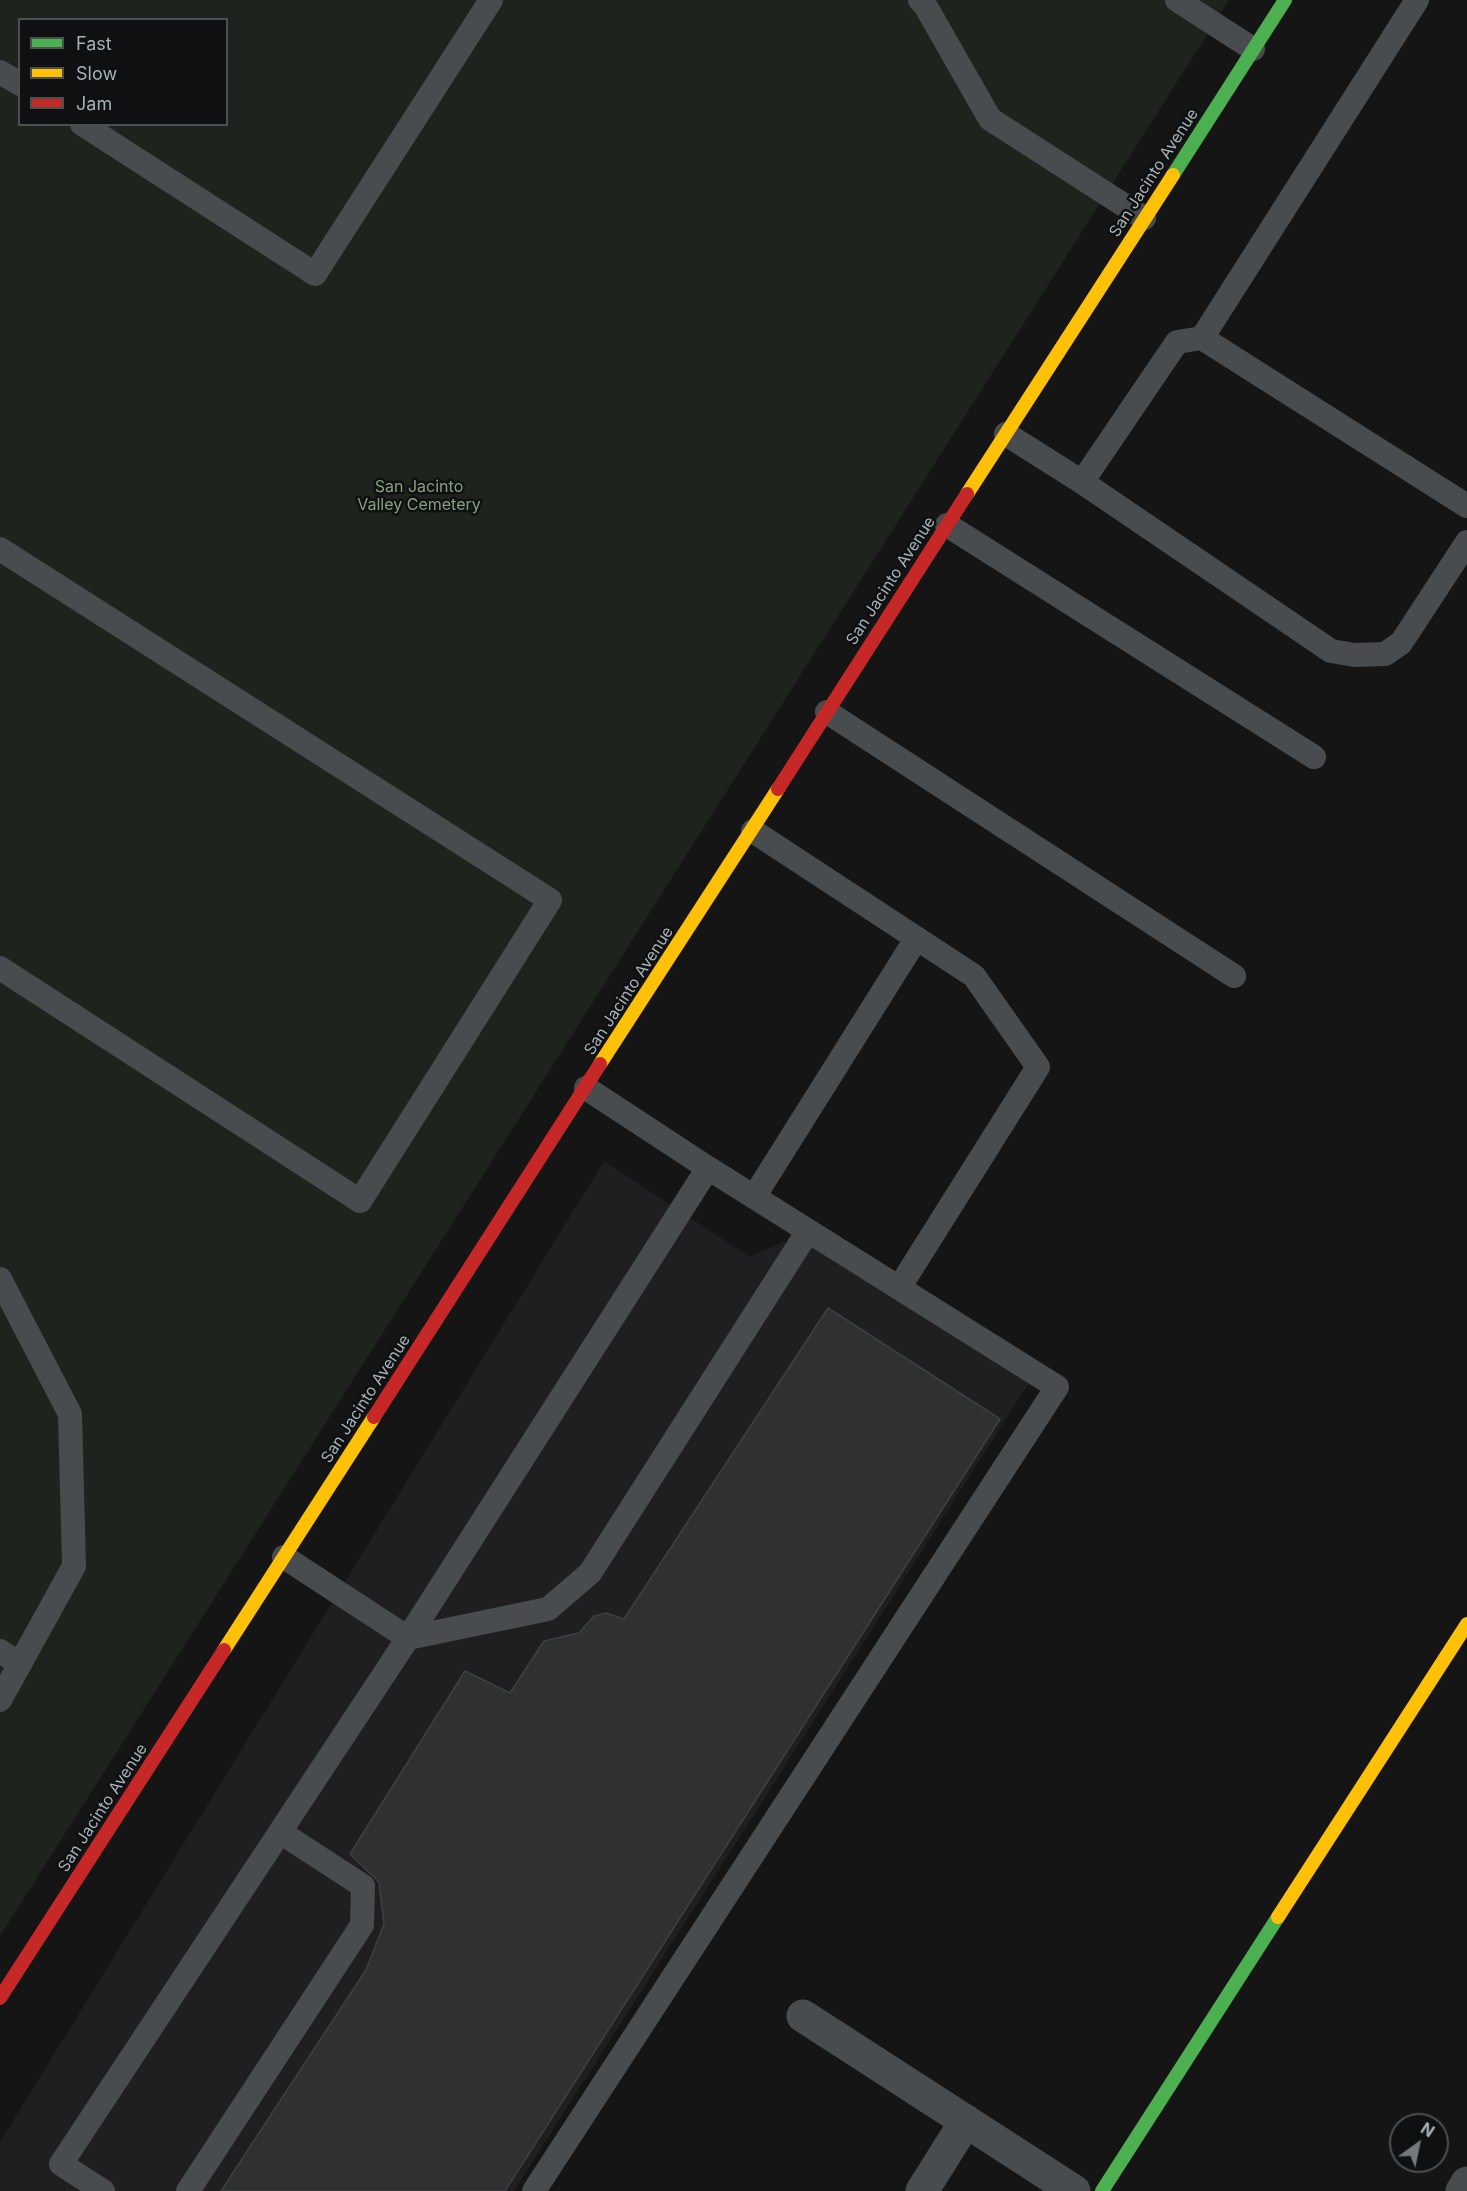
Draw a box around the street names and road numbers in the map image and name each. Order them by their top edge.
street label: San Jacinto Avenue [1105,105,1203,241]
street label: San Jacinto Avenue [842,513,940,649]
street label: San Jacinto Avenue [580,923,678,1059]
street label: San Jacinto Avenue [317,1331,415,1467]
street label: San Jacinto Avenue [54,1740,152,1876]

